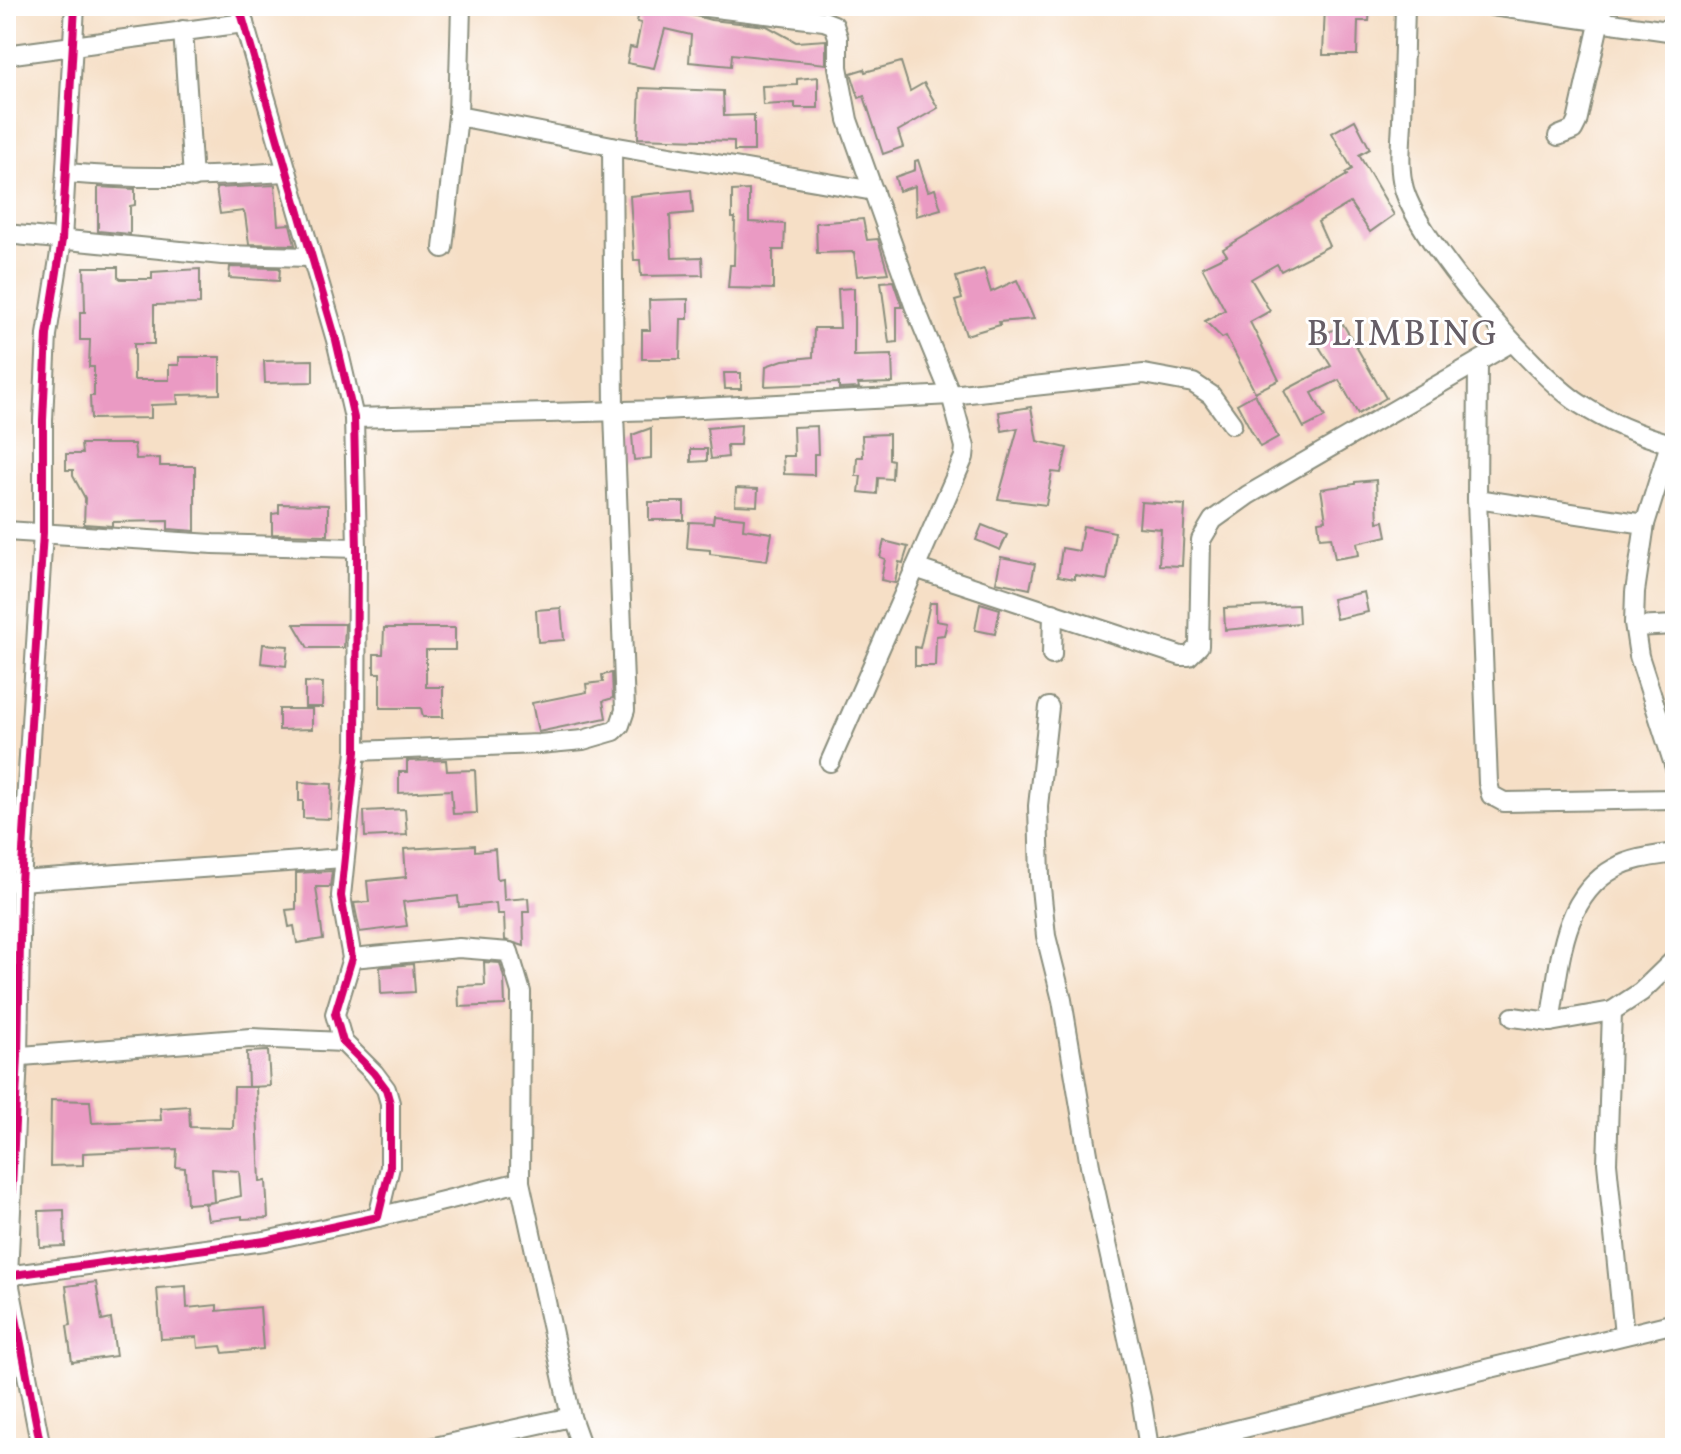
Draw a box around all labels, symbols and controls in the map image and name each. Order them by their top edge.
district label: BLIMBING [1306,311,1500,361]

